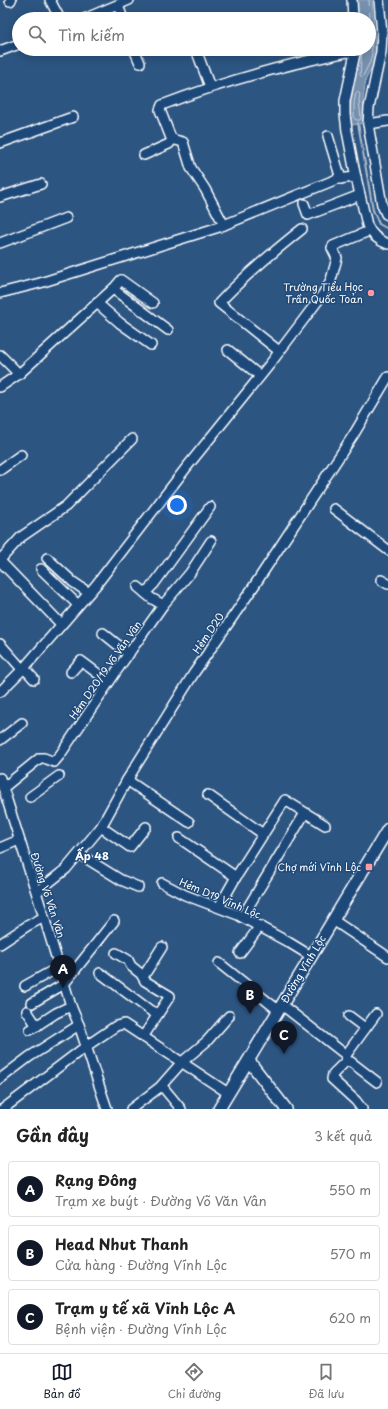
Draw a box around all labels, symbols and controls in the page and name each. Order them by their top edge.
search box [12,12,376,56]
icon: search [26,23,48,45]
text: Tìm kiếm [58,23,125,46]
place label: Trường Tiểu Học Trần Quốc Toản [283,279,363,306]
marker: Trường Tiểu Học Trần Quốc Toản [366,288,376,298]
your location [167,495,187,515]
street label: Hẻm D20 [188,609,227,656]
street label: Hẻm D20/19 Võ Văn Vân [65,617,144,722]
district label: Ấp 48 [75,846,109,864]
street label: Đường Võ Văn Vân [28,850,69,940]
place label: Chợ mới Vĩnh Lộc [278,859,361,874]
marker: Chợ mới Vĩnh Lộc [364,862,374,872]
street label: Hẻm D19 Vĩnh Lộc [177,874,263,922]
street label: Đường Vĩnh Lộc [276,932,329,1005]
pin: A [50,955,76,988]
pin: B [237,981,263,1014]
pin: C [271,1021,297,1054]
text: Gần đây [16,1122,89,1148]
text: 3 kết quả [314,1126,372,1145]
text: Rạng Đông [55,1168,137,1191]
text: A [25,1180,35,1199]
text: 550 m [329,1180,371,1199]
text: Trạm xe buýt · Đường Võ Văn Vân [55,1191,267,1210]
text: Head Nhut Thanh [55,1232,188,1255]
text: B [26,1244,34,1263]
text: 570 m [330,1244,371,1263]
text: Cửa hàng · Đường Vĩnh Lộc [55,1255,227,1274]
text: Trạm y tế xã Vĩnh Lộc A [55,1296,235,1319]
text: C [25,1308,35,1327]
text: 620 m [329,1308,371,1327]
text: Bệnh viện · Đường Vĩnh Lộc [55,1319,227,1338]
tab: Bản đồ [44,1361,80,1402]
tab: Chỉ đường [168,1361,221,1402]
tab: Đã lưu [308,1361,344,1402]

